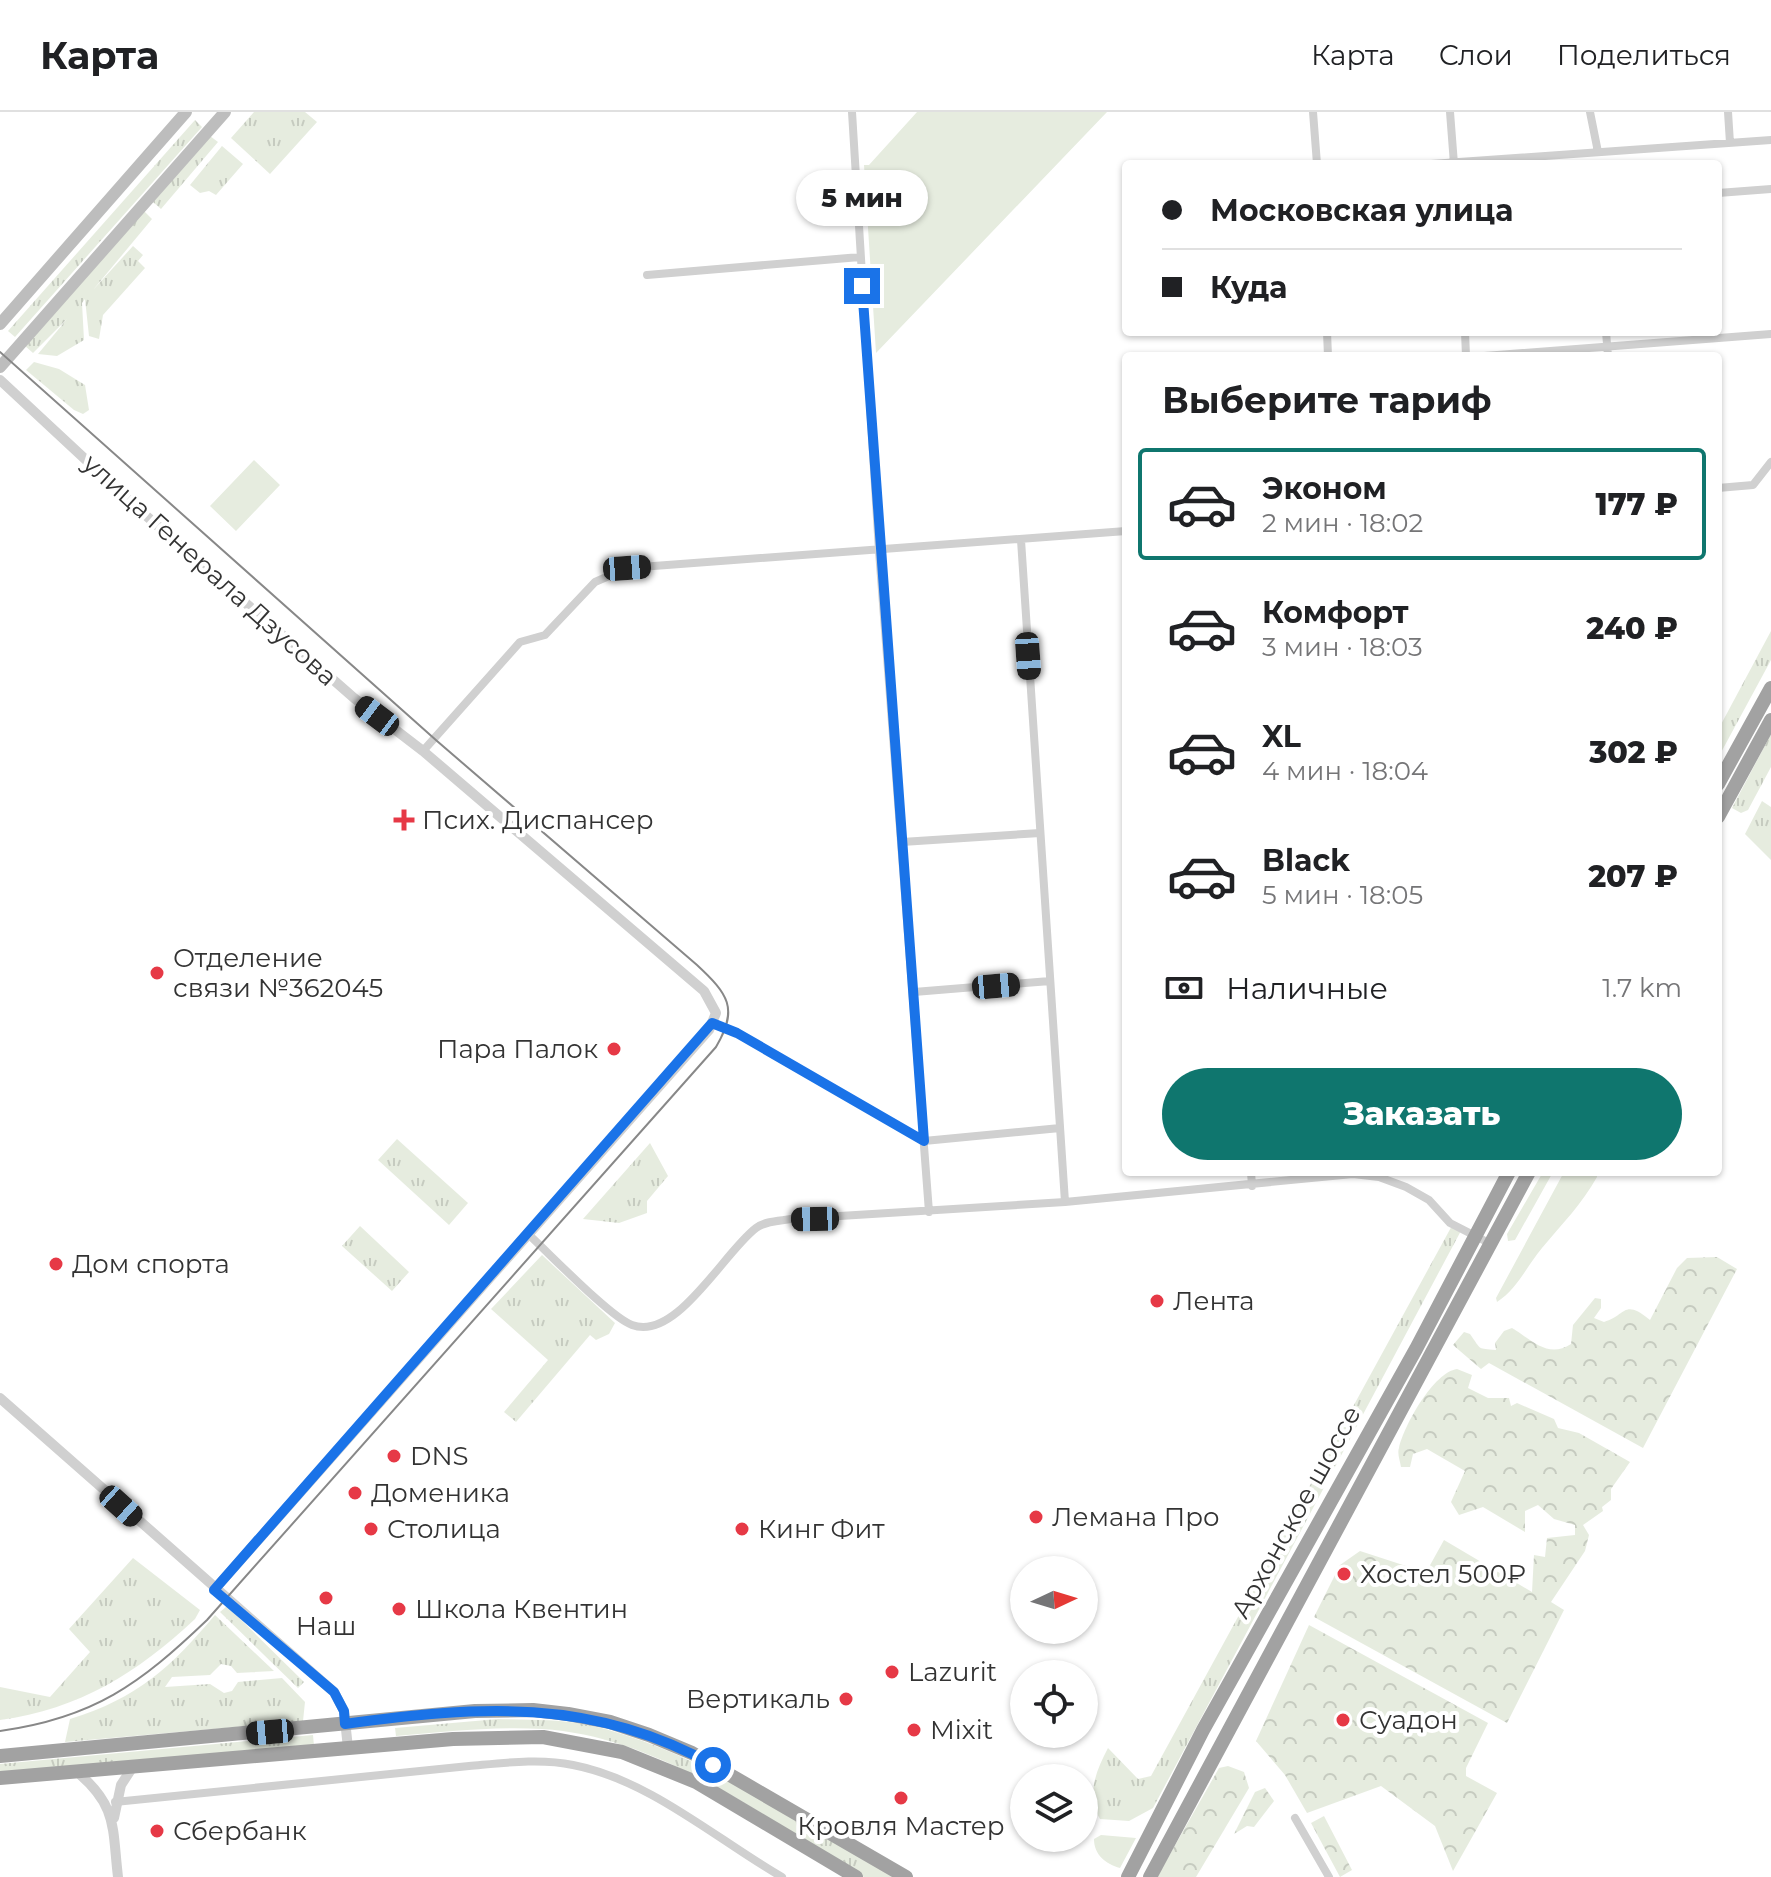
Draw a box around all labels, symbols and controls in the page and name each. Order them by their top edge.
text: Карта [40,32,159,79]
text: Карта [1311,38,1395,72]
text: Слои [1439,38,1513,72]
text: Поделиться [1557,38,1731,72]
callout: 5 мин [796,170,928,226]
text: 5 мин [821,182,903,214]
text: Московская улица [1210,192,1513,229]
route end [844,268,880,304]
text: Куда [1210,269,1287,306]
text: Выберите тариф [1162,378,1492,422]
street label: улица Генерала Дзусова [75,447,344,693]
icon: car [1166,468,1238,540]
text: Эконом [1262,470,1387,507]
text: 177 ₽ [1596,486,1678,523]
text: 2 мин · 18:02 [1262,507,1423,539]
car [602,554,652,582]
icon: car [1166,592,1238,664]
text: Комфорт [1262,594,1409,631]
text: 240 ₽ [1586,610,1678,647]
car [1014,631,1042,681]
text: 3 мин · 18:03 [1262,631,1423,663]
car [351,692,403,740]
icon: car [1166,716,1238,788]
text: XL [1262,718,1301,755]
text: 302 ₽ [1589,734,1678,771]
text: 4 мин · 18:04 [1262,755,1428,787]
place label: Псих. Диспансер [422,804,654,836]
marker: Псих. Диспансер [393,809,415,831]
icon: car [1166,840,1238,912]
text: Black [1262,842,1350,879]
text: 207 ₽ [1588,858,1678,895]
text: 5 мин · 18:05 [1262,879,1423,911]
place label: Отделение связи №362045 [173,942,383,1004]
marker: Отделение связи №362045 [148,964,166,982]
icon: cash [1162,966,1206,1010]
text: Наличные [1226,970,1388,1007]
car [971,972,1021,1000]
text: 1.7 km [1602,972,1682,1004]
place label: Пара Палок [437,1033,598,1065]
marker: Пара Палок [605,1040,623,1058]
button: Заказать [1162,1068,1682,1160]
car [791,1207,839,1231]
place label: Дом спорта [72,1248,230,1280]
marker: Дом спорта [47,1255,65,1273]
place label: Лента [1173,1285,1254,1317]
marker: Лента [1148,1292,1166,1310]
street label: Архонское шоссе [1224,1400,1368,1624]
place label: DNS [410,1440,469,1472]
marker: DNS [385,1447,403,1465]
place label: Доменика [371,1477,510,1509]
car [95,1481,147,1531]
marker: Доменика [346,1484,364,1502]
place label: Лемана Про [1052,1501,1220,1533]
marker: Лемана Про [1027,1508,1045,1526]
place label: Столица [387,1513,501,1545]
place label: Кинг Фит [758,1513,885,1545]
marker: Столица [362,1520,380,1538]
marker: Кинг Фит [733,1520,751,1538]
north arrow [1010,1556,1098,1644]
map controls [1010,1556,1098,1852]
place label: Хостел 500₽ [1360,1558,1526,1590]
marker: Хостел 500₽ [1335,1565,1353,1583]
marker: Наш [317,1589,335,1607]
place label: Школа Квентин [415,1593,628,1625]
marker: Школа Квентин [390,1600,408,1618]
place label: Наш [296,1610,356,1642]
place label: Lazurit [908,1656,997,1688]
button: locate [1010,1660,1098,1748]
marker: Lazurit [883,1663,901,1681]
place label: Вертикаль [686,1683,830,1715]
marker: Вертикаль [837,1690,855,1708]
place label: Суадон [1359,1704,1458,1736]
marker: Суадон [1334,1711,1352,1729]
place label: Mixit [930,1714,993,1746]
car [245,1718,295,1746]
marker: Mixit [905,1721,923,1739]
route start [695,1747,731,1783]
button: layers [1010,1764,1098,1852]
marker: Кровля Мастер [892,1789,910,1807]
place label: Кровля Мастер [797,1810,1005,1842]
place label: Сбербанк [173,1815,307,1847]
marker: Сбербанк [148,1822,166,1840]

